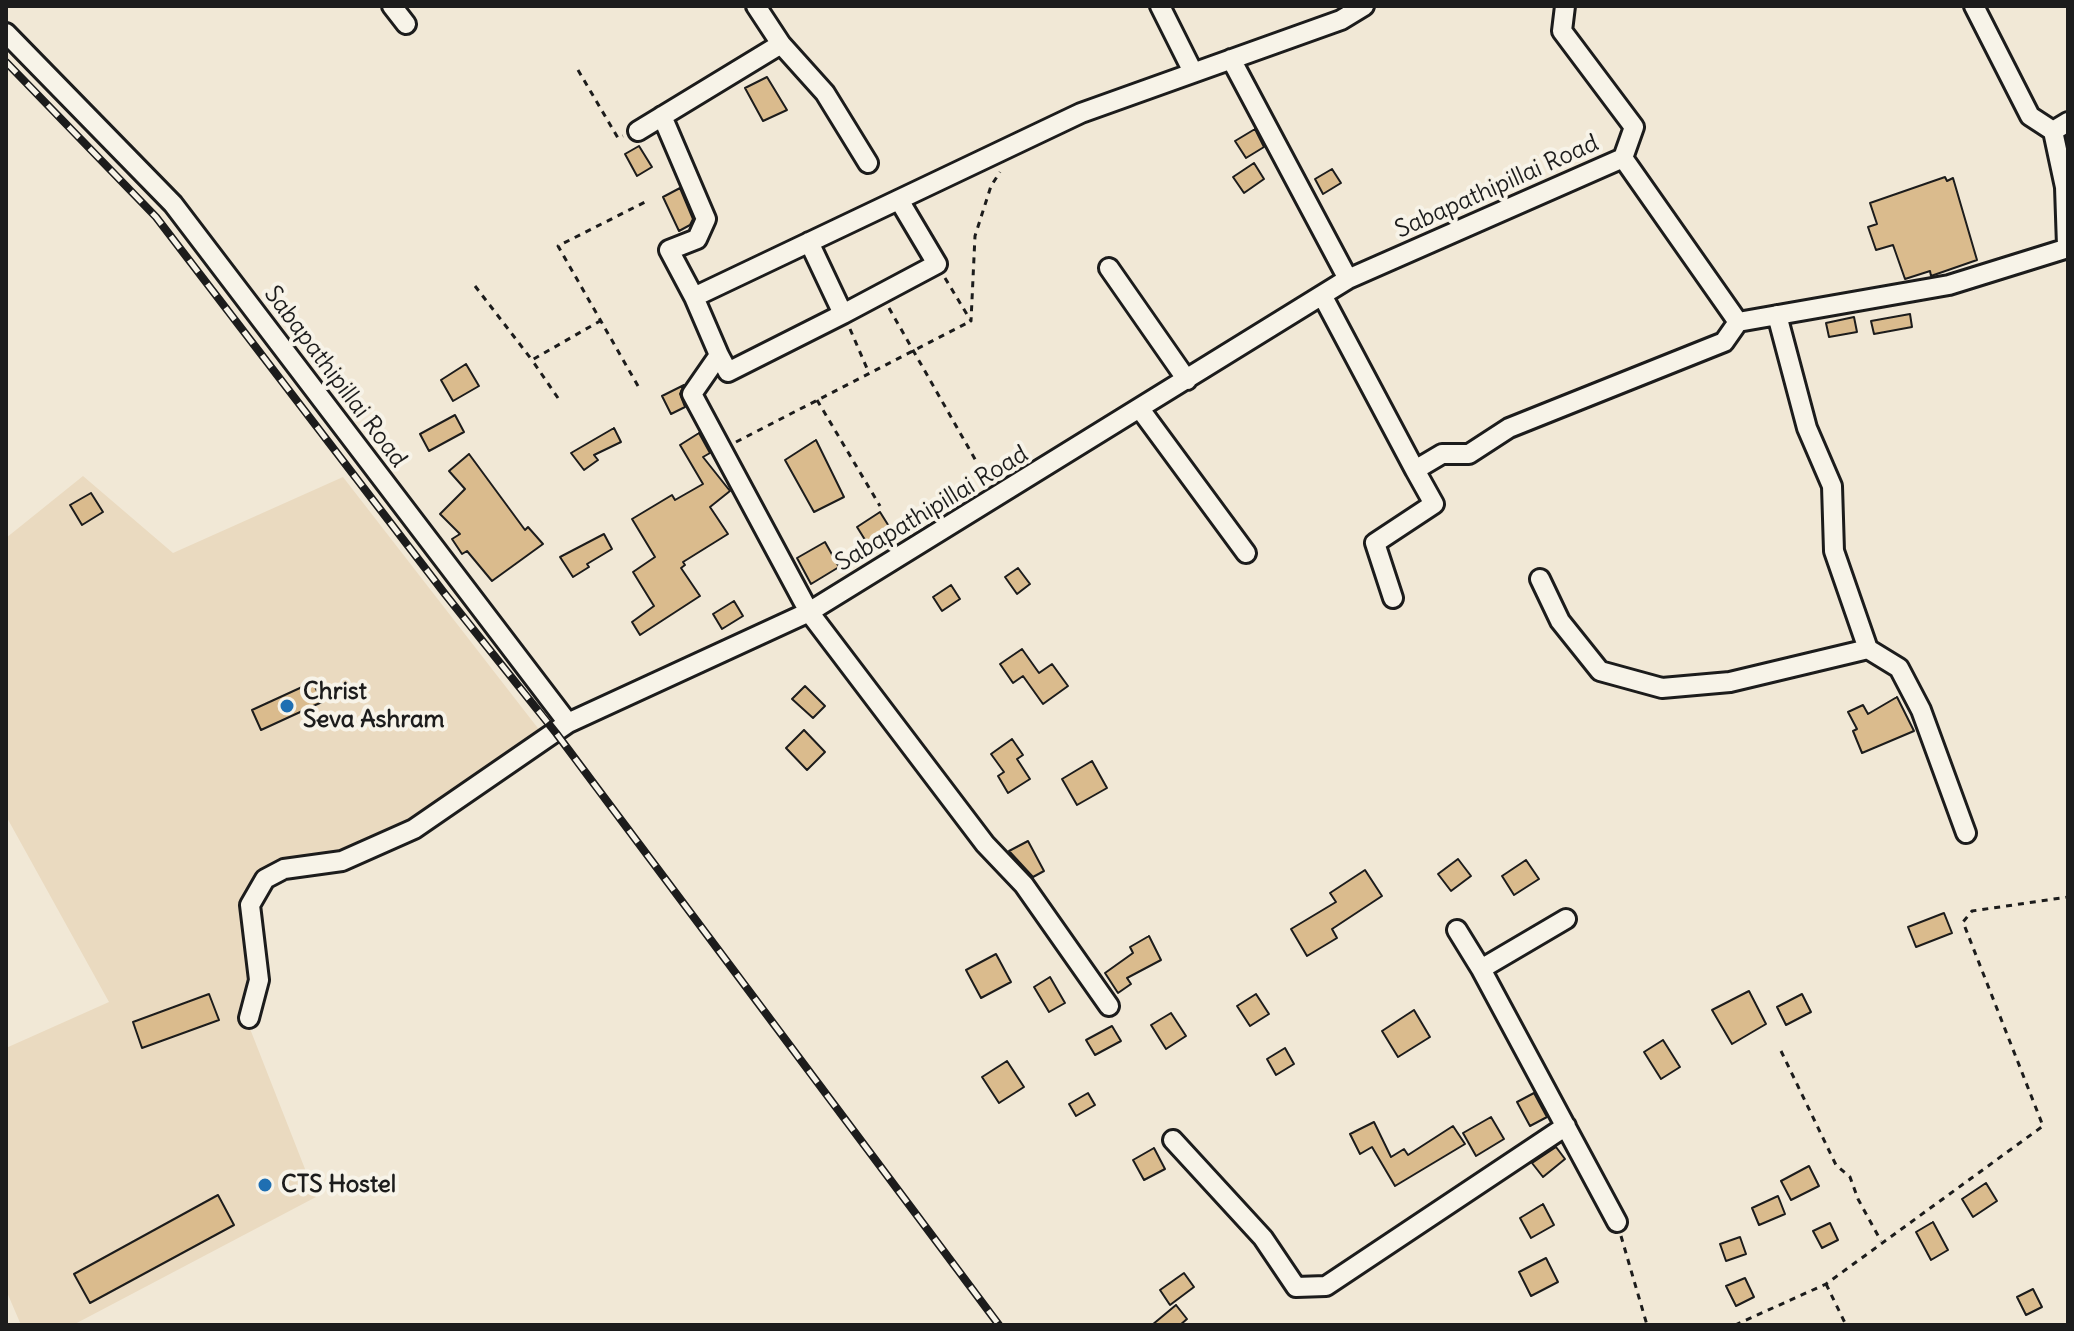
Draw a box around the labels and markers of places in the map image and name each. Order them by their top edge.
place label: Christ Seva Ashram [303,678,445,734]
marker: Christ Seva Ashram [278,697,296,715]
place label: CTS Hostel [281,1171,396,1199]
marker: CTS Hostel [256,1176,274,1194]

